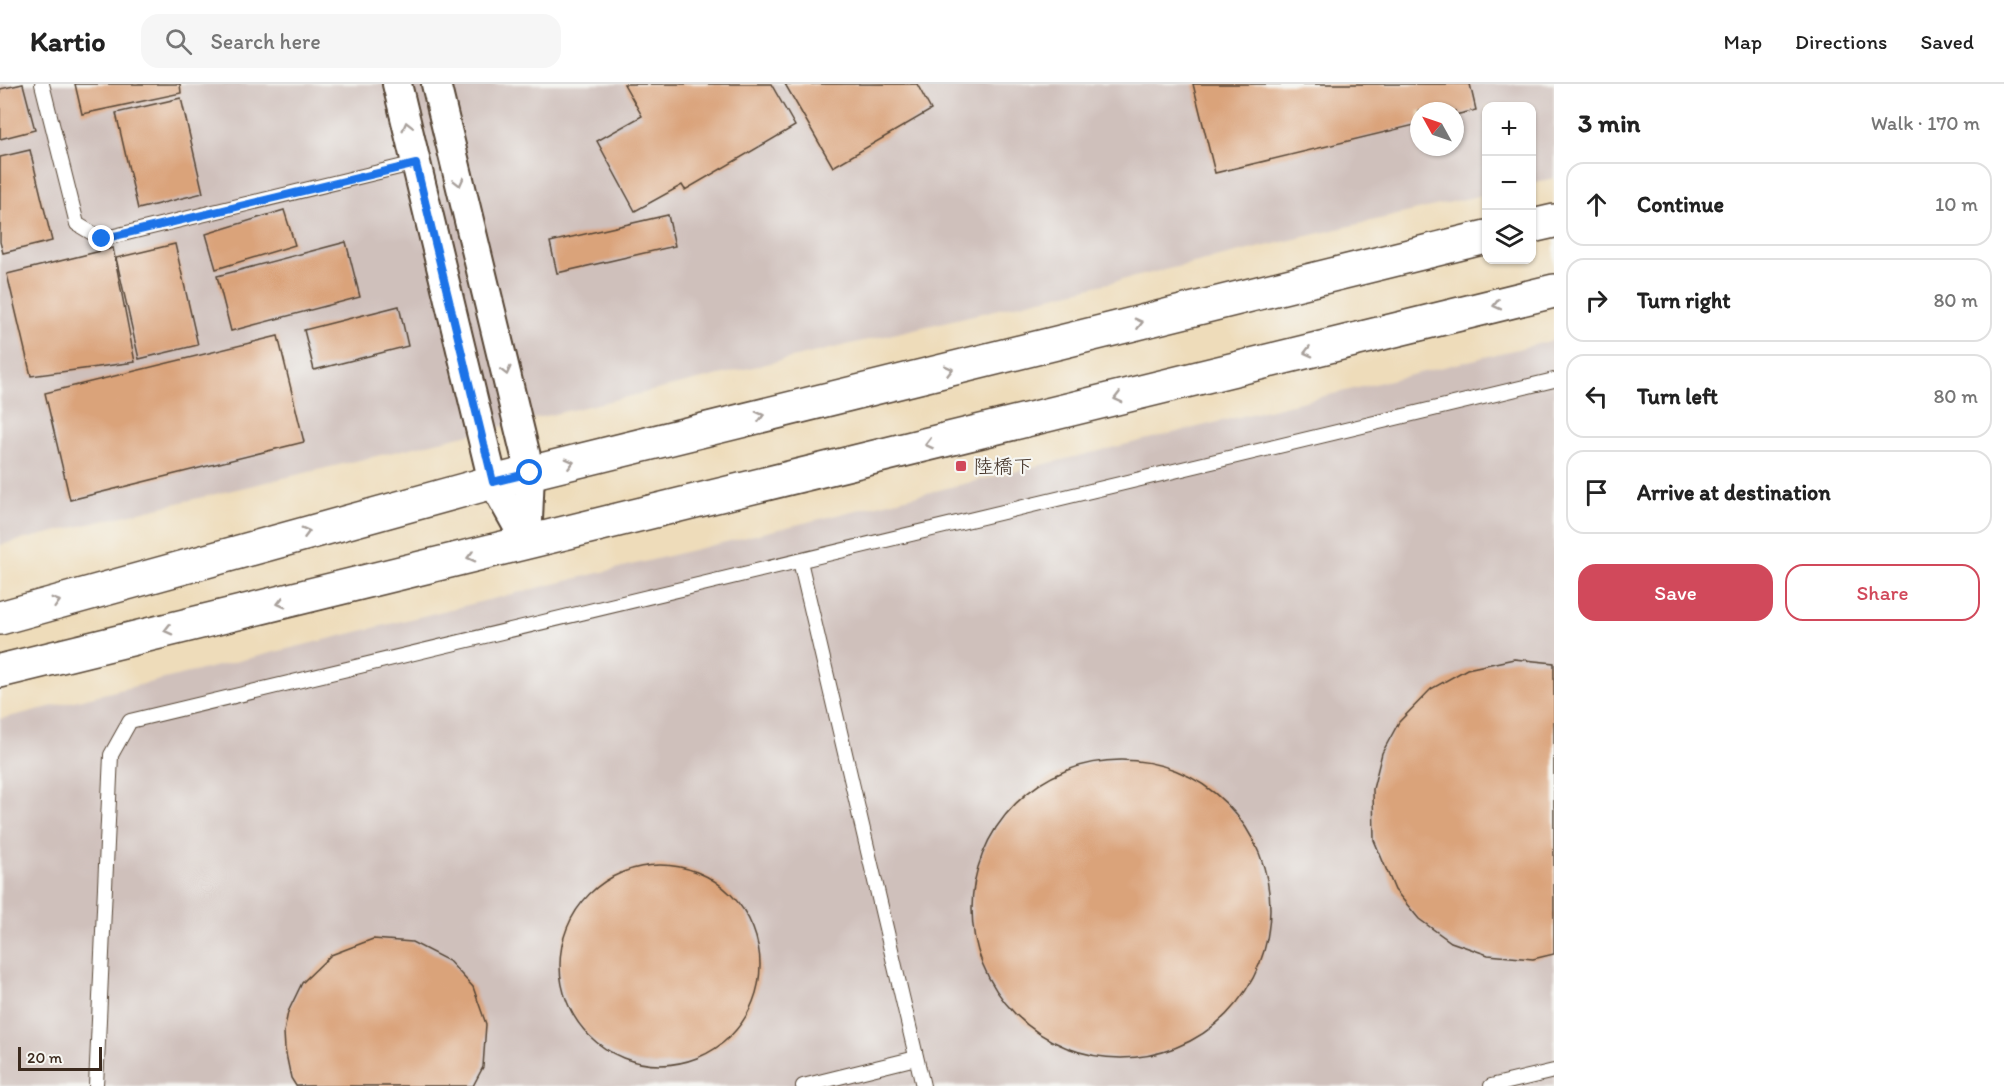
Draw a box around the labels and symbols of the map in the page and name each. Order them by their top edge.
north arrow [1410,102,1464,156]
one-way arrow [402,121,415,131]
one-way arrow [452,176,465,186]
route end [88,225,114,251]
one-way arrow [1492,298,1502,311]
one-way arrow [1133,318,1143,331]
one-way arrow [1303,344,1313,357]
one-way arrow [944,364,954,377]
one-way arrow [498,366,511,376]
one-way arrow [1114,391,1124,404]
one-way arrow [755,411,765,424]
one-way arrow [924,437,934,450]
place label: 陸橋下 [973,454,1033,478]
one-way arrow [565,457,575,470]
route start [516,459,542,485]
marker: 陸橋下 [954,459,968,473]
one-way arrow [300,527,311,539]
one-way arrow [466,549,476,562]
one-way arrow [276,595,286,608]
one-way arrow [50,597,61,609]
one-way arrow [163,623,173,636]
scale bar [18,1044,102,1072]

